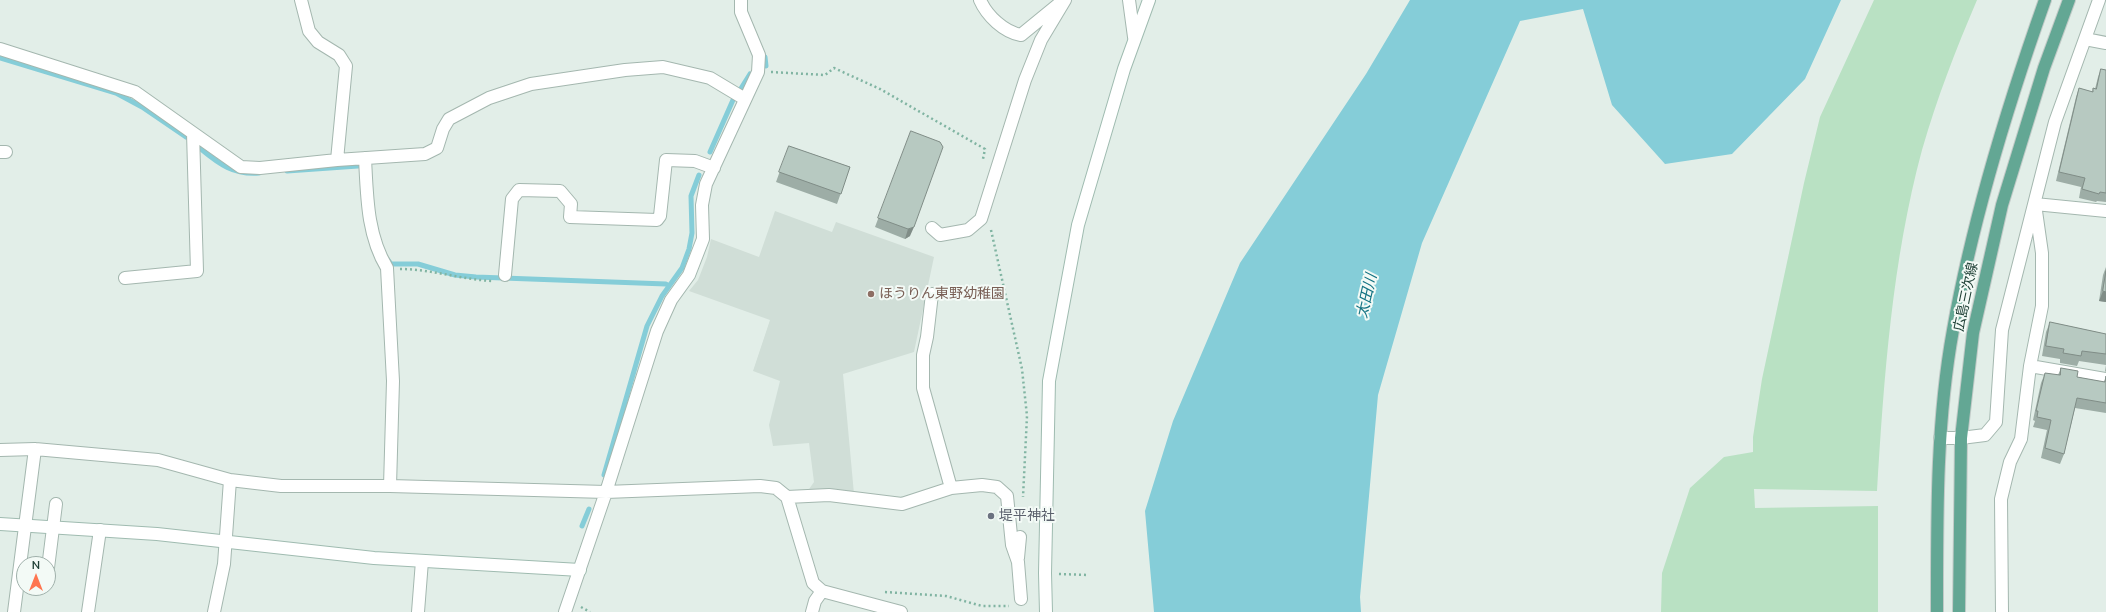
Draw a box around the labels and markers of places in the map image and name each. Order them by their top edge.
place label: ほうりん東野幼稚園 [879,286,1005,302]
marker: ほうりん東野幼稚園 [866,289,876,299]
place label: 堤平神社 [999,508,1055,524]
marker: 堤平神社 [986,511,996,521]

